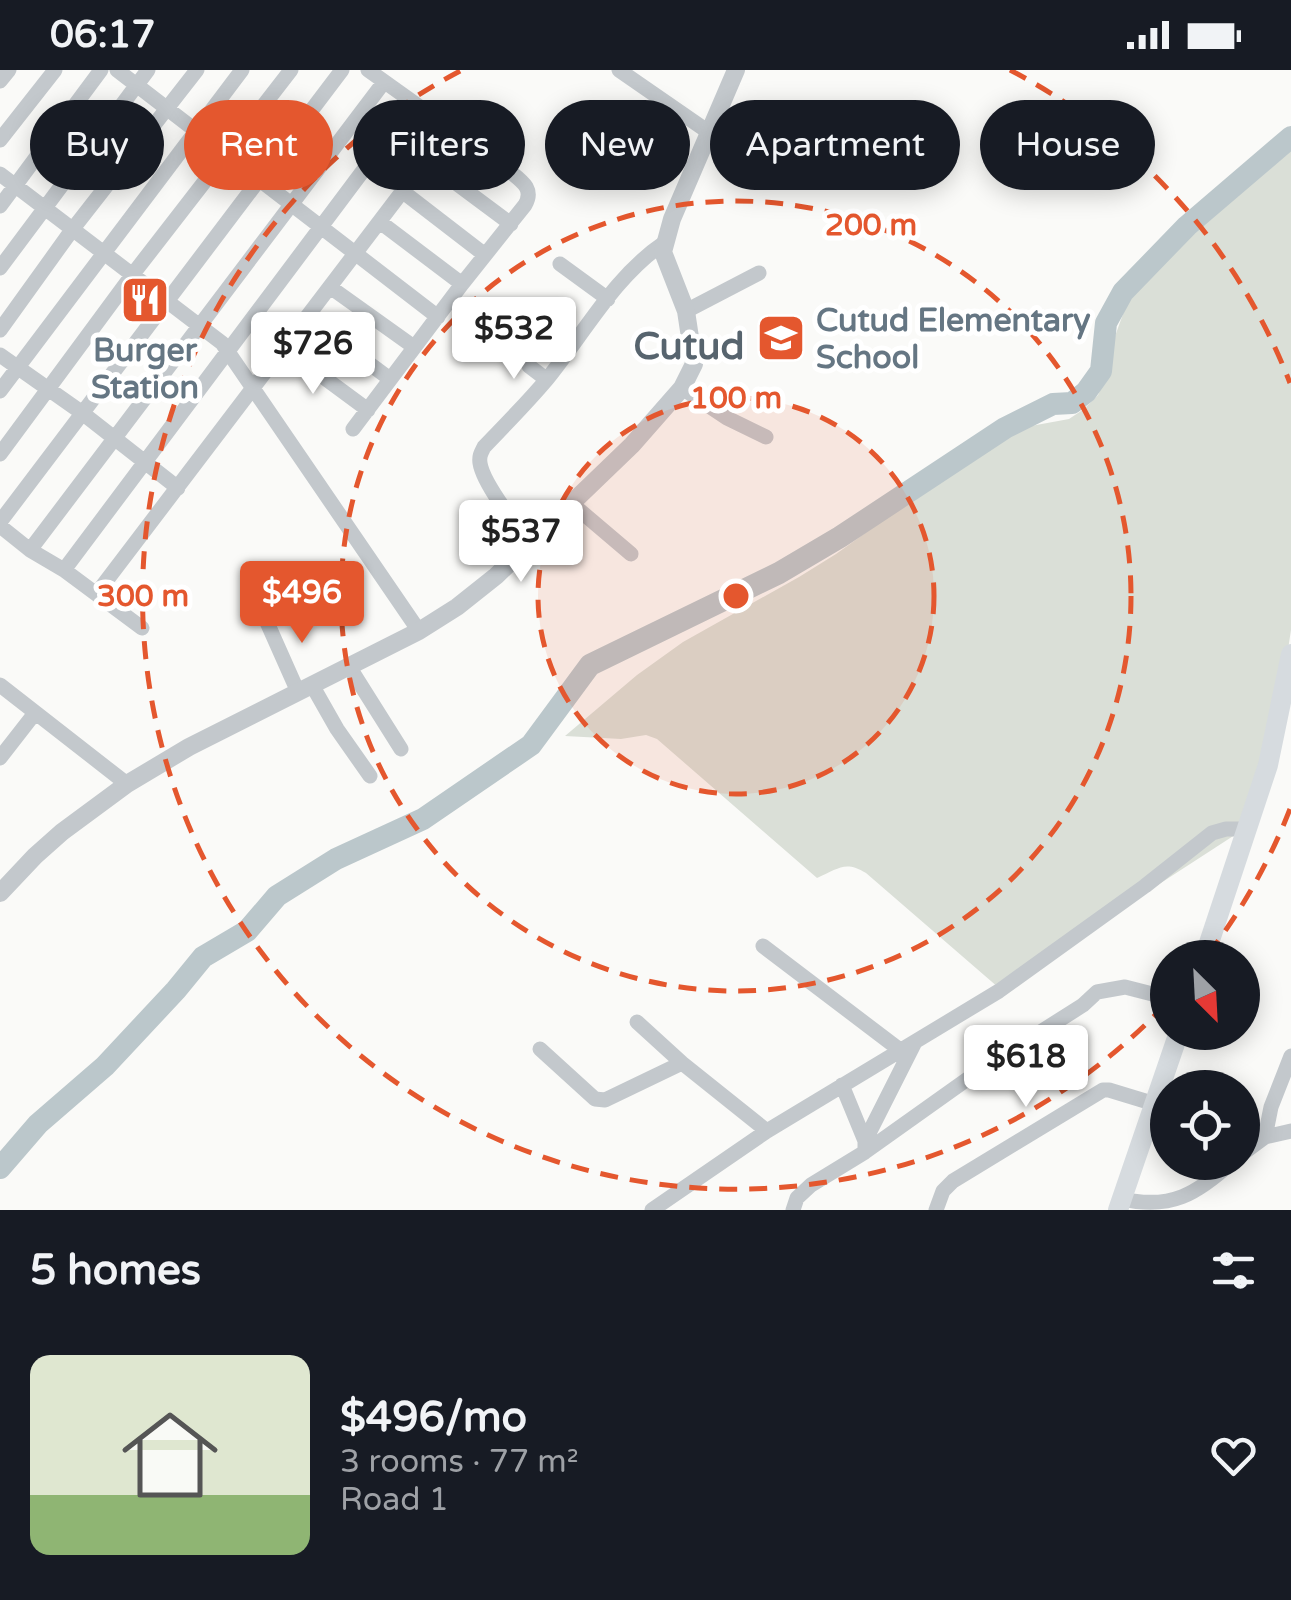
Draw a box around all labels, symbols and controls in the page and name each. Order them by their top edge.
text: 06:17 [50,12,155,58]
chip: Buy [30,100,164,190]
chip: Rent [184,100,333,190]
chip: Filters [353,100,525,190]
chip: New [545,100,690,190]
chip: Apartment [710,100,960,190]
chip: House [980,100,1155,190]
text: 200 m [825,207,917,244]
restaurant icon: Burger Station [119,274,171,326]
pin: $532 [455,297,573,382]
place label: Cutud Elementary School [816,302,1090,377]
text: $532 [474,310,554,348]
pin: $726 [254,312,372,397]
school or university icon: Cutud Elementary School [755,312,807,364]
district label: Cutud [634,324,744,370]
text: $726 [273,325,353,363]
place label: Burger Station [91,332,199,407]
text: 100 m [690,380,782,417]
pin: $537 [462,500,580,585]
text: $537 [481,513,561,551]
pin: $496 [243,561,361,646]
text: $496 [262,574,342,612]
text: 300 m [97,578,189,615]
centre of rings [718,578,754,614]
north arrow [1150,940,1260,1050]
map controls [1150,940,1260,1180]
pin: $618 [967,1025,1085,1110]
text: $618 [986,1038,1066,1076]
button: locate [1150,1070,1260,1180]
icon: filters [1206,1243,1261,1298]
text: 5 homes [30,1245,201,1296]
text: $496/mo [340,1392,527,1443]
icon: home [110,1395,230,1515]
icon: heart [1206,1428,1261,1483]
text: 3 rooms · 77 m² [340,1443,579,1481]
text: Road 1 [340,1481,449,1519]

